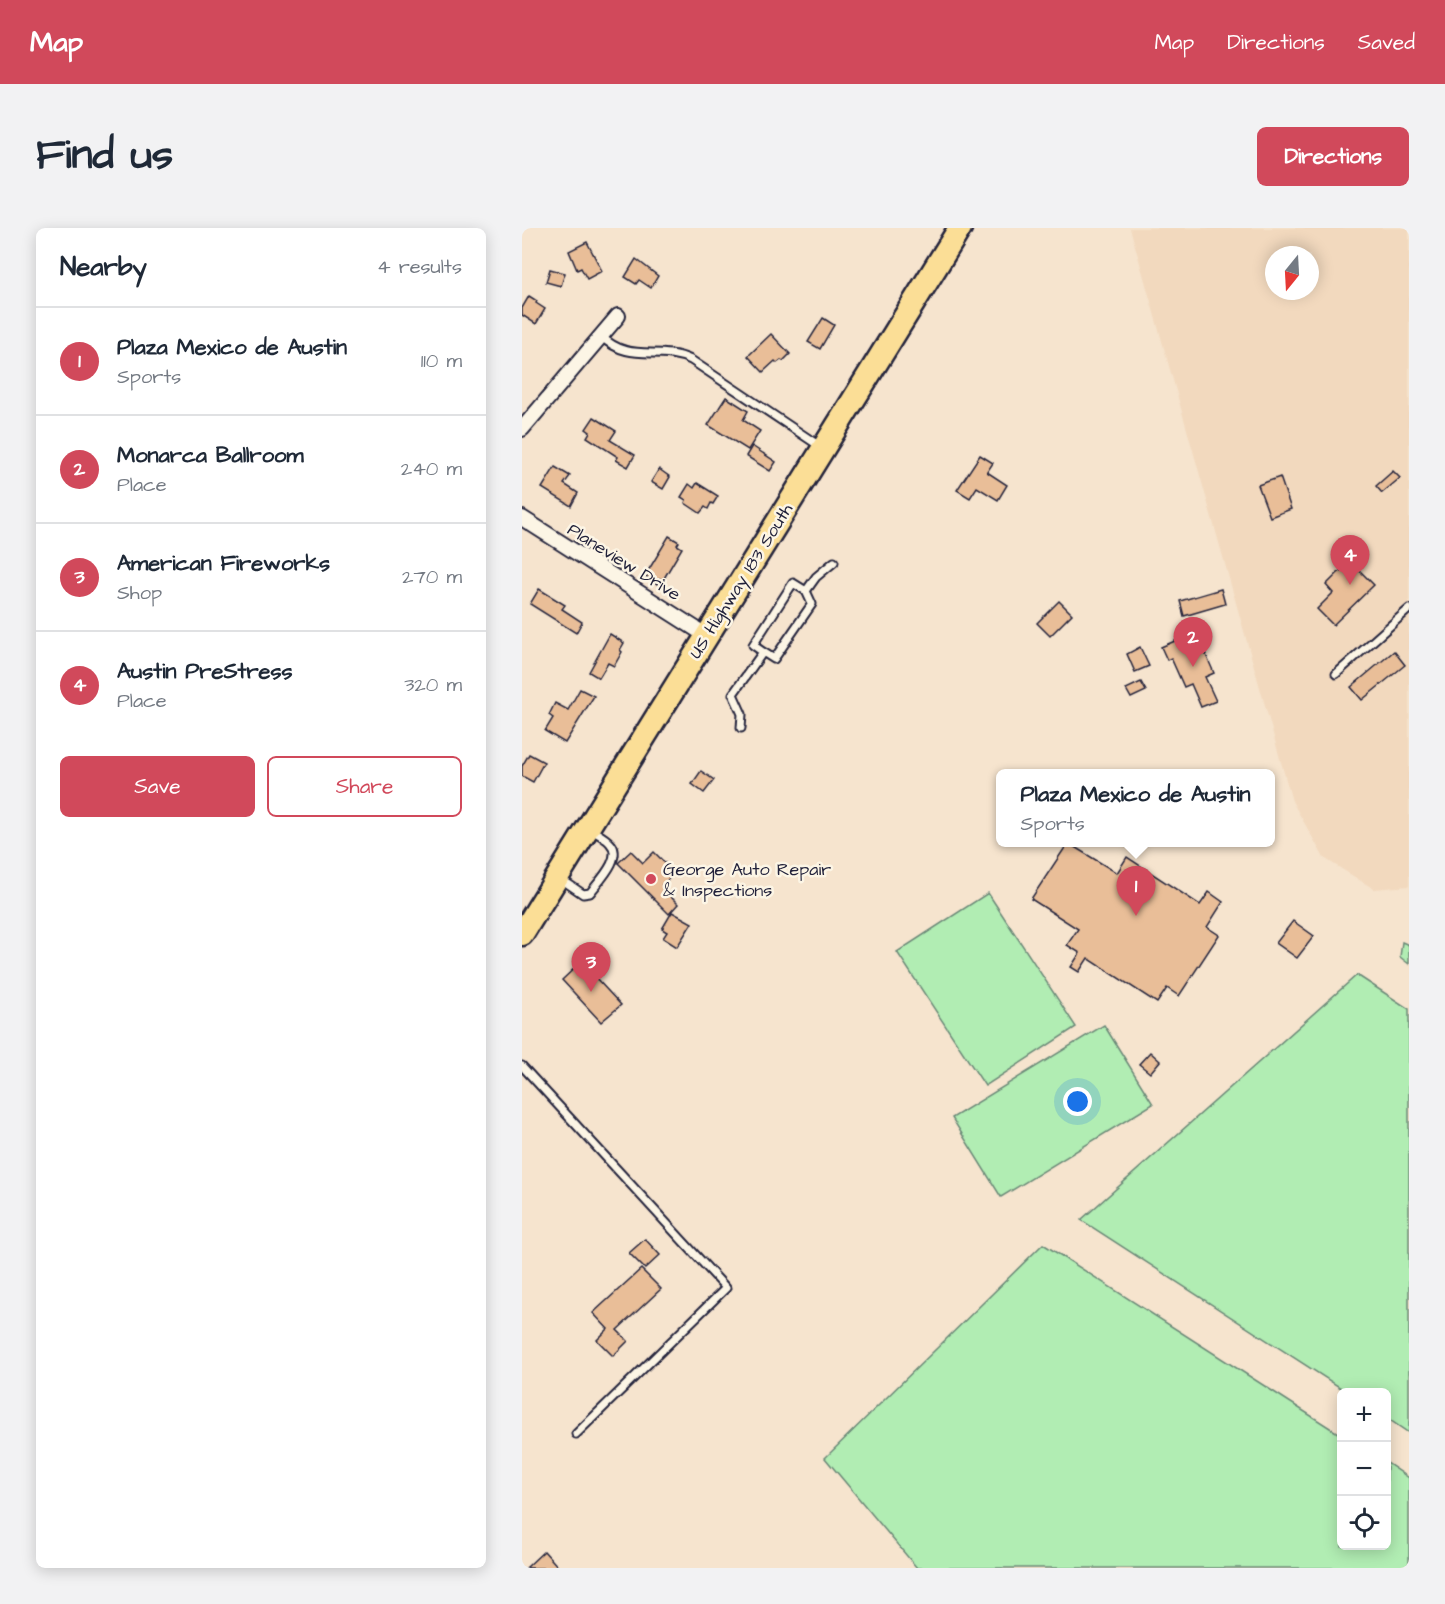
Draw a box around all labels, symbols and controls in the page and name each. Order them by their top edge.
text: Map [30,23,83,62]
text: Map [1154,28,1194,57]
text: Directions [1227,28,1325,57]
text: Saved [1358,28,1415,57]
text: Find us [36,127,173,185]
button: Directions [1257,127,1409,186]
north arrow [1265,246,1319,300]
text: Nearby [60,249,147,285]
text: 4 results [377,253,462,281]
text: Plaza Mexico de Austin [117,332,347,363]
text: 1 [78,347,81,375]
text: 110 m [421,347,462,375]
text: Sports [117,363,181,391]
text: Monarca Ballroom [117,440,304,471]
text: 2 [74,455,85,483]
text: 240 m [401,455,462,483]
text: Place [117,471,167,499]
street label: US Highway 183 South [683,498,800,664]
street label: Planeview Drive [563,517,686,607]
pin: 4 [1330,536,1370,585]
text: American Fireworks [117,548,330,579]
text: 3 [74,563,85,591]
text: 270 m [402,563,462,591]
text: Shop [117,579,162,607]
pin: 2 [1174,618,1212,667]
text: Austin PreStress [117,656,293,687]
text: 4 [73,671,86,699]
text: 320 m [404,671,462,699]
text: Place [117,687,167,715]
button: Save [60,756,255,817]
button: Share [267,756,462,817]
popup [996,769,1275,847]
text: Plaza Mexico de Austin [1021,779,1251,810]
text: Sports [1021,810,1085,838]
place label: George Auto Repair & Inspections [663,857,831,903]
pin: 1 [1116,866,1156,916]
marker: George Auto Repair & Inspections [644,872,658,886]
pin: 3 [572,942,610,992]
your location [1063,1087,1092,1116]
map controls [1337,1388,1391,1550]
button: + [1337,1388,1391,1442]
button: − [1337,1442,1391,1496]
button: locate [1337,1496,1391,1550]

